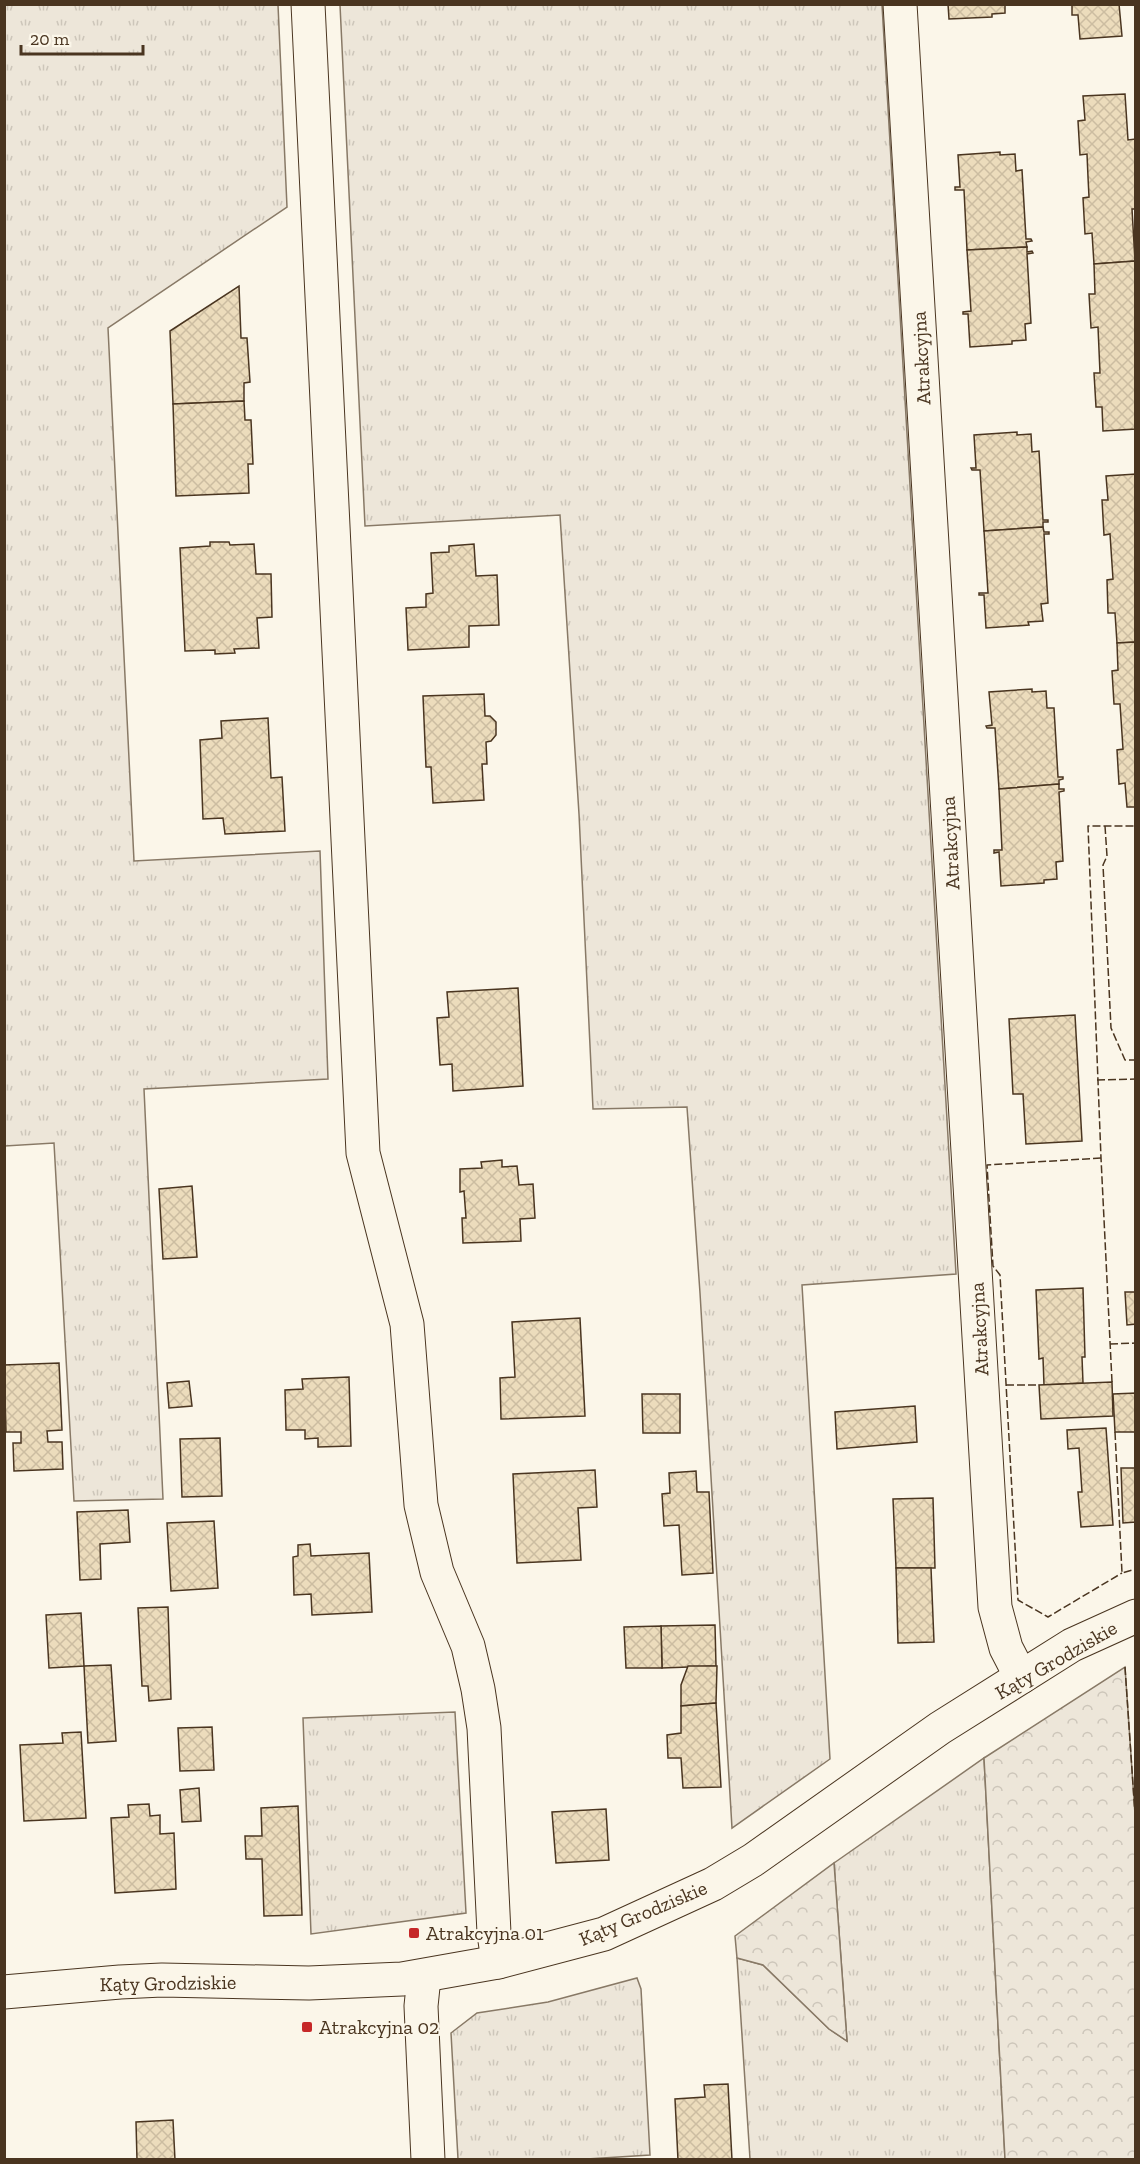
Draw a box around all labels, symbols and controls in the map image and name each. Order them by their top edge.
scale bar [21,18,142,56]
text: 20 m [30,28,70,50]
street label: Atrakcyjna [907,310,935,406]
street label: Atrakcyjna [936,795,964,891]
street label: Atrakcyjna [965,1281,993,1377]
street label: Kąty Grodziskie [991,1615,1121,1705]
street label: Kąty Grodziskie [575,1875,711,1951]
place label: Atrakcyjna 01 [426,1921,544,1945]
marker: Atrakcyjna 01 [407,1926,421,1940]
street label: Kąty Grodziskie [99,1970,237,1996]
place label: Atrakcyjna 02 [319,2015,439,2039]
marker: Atrakcyjna 02 [300,2020,314,2034]

